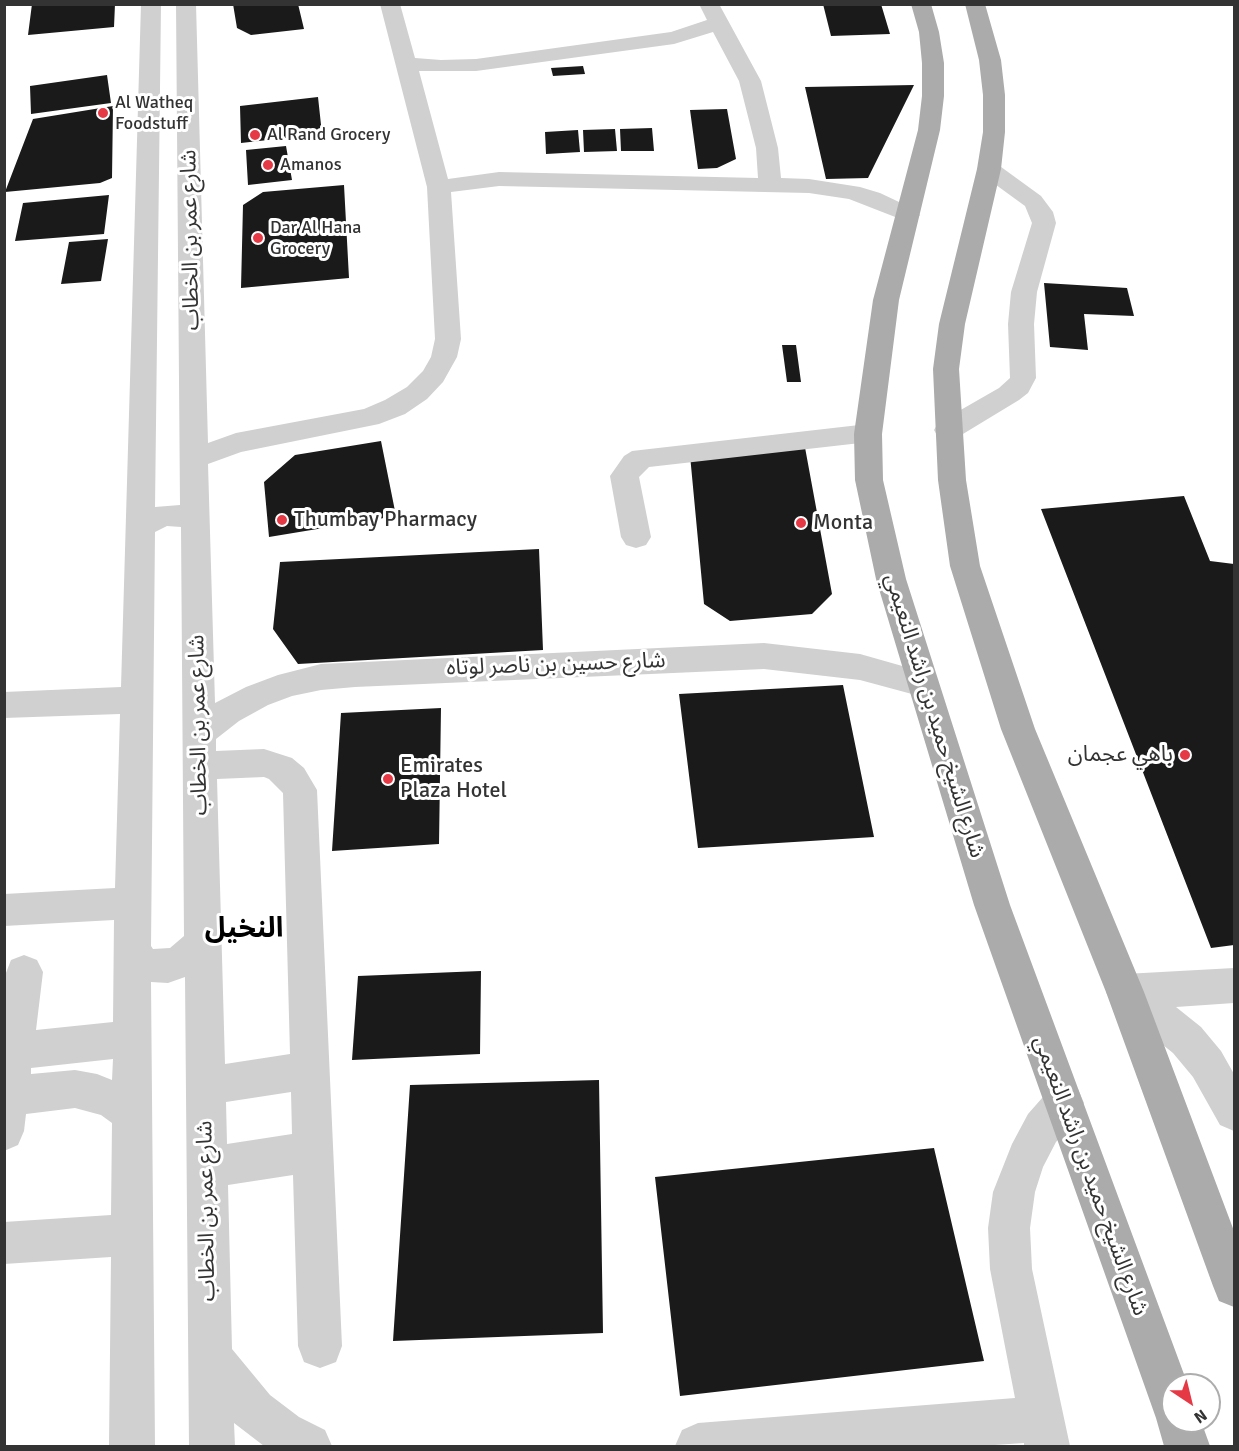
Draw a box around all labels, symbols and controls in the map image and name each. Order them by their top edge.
place label: Al Watheq Foodstuff [115,92,193,134]
marker: Al Watheq Foodstuff [96,106,110,120]
place label: Al Rand Grocery [267,124,390,146]
marker: Al Rand Grocery [248,128,262,142]
street label: شارع عمر بن الخطاب [176,149,206,331]
place label: Amanos [280,154,342,176]
marker: Amanos [261,158,275,172]
place label: Dar Al Hana Grocery [270,217,361,260]
marker: Dar Al Hana Grocery [251,231,265,245]
place label: Thumbay Pharmacy [294,507,477,533]
place label: Monta [813,510,873,536]
marker: Thumbay Pharmacy [275,513,289,527]
marker: Monta [794,516,808,530]
street label: شارع الشيخ حميد بن راشد النعيمي [878,571,990,861]
street label: شارع عمر بن الخطاب [184,634,214,816]
street label: شارع حسين بن ناصر لوتاه [446,648,666,682]
place label: باهي عجمان [1068,742,1173,768]
marker: باهي عجمان [1178,748,1192,762]
place label: Emirates Plaza Hotel [400,753,507,804]
marker: Emirates Plaza Hotel [381,772,395,786]
district label: النخيل [205,913,283,947]
street label: شارع الشيخ حميد بن راشد النعيمي [1027,1033,1153,1319]
street label: شارع عمر بن الخطاب [192,1120,222,1302]
north arrow [1161,1373,1221,1433]
text: N [1190,1405,1210,1427]

